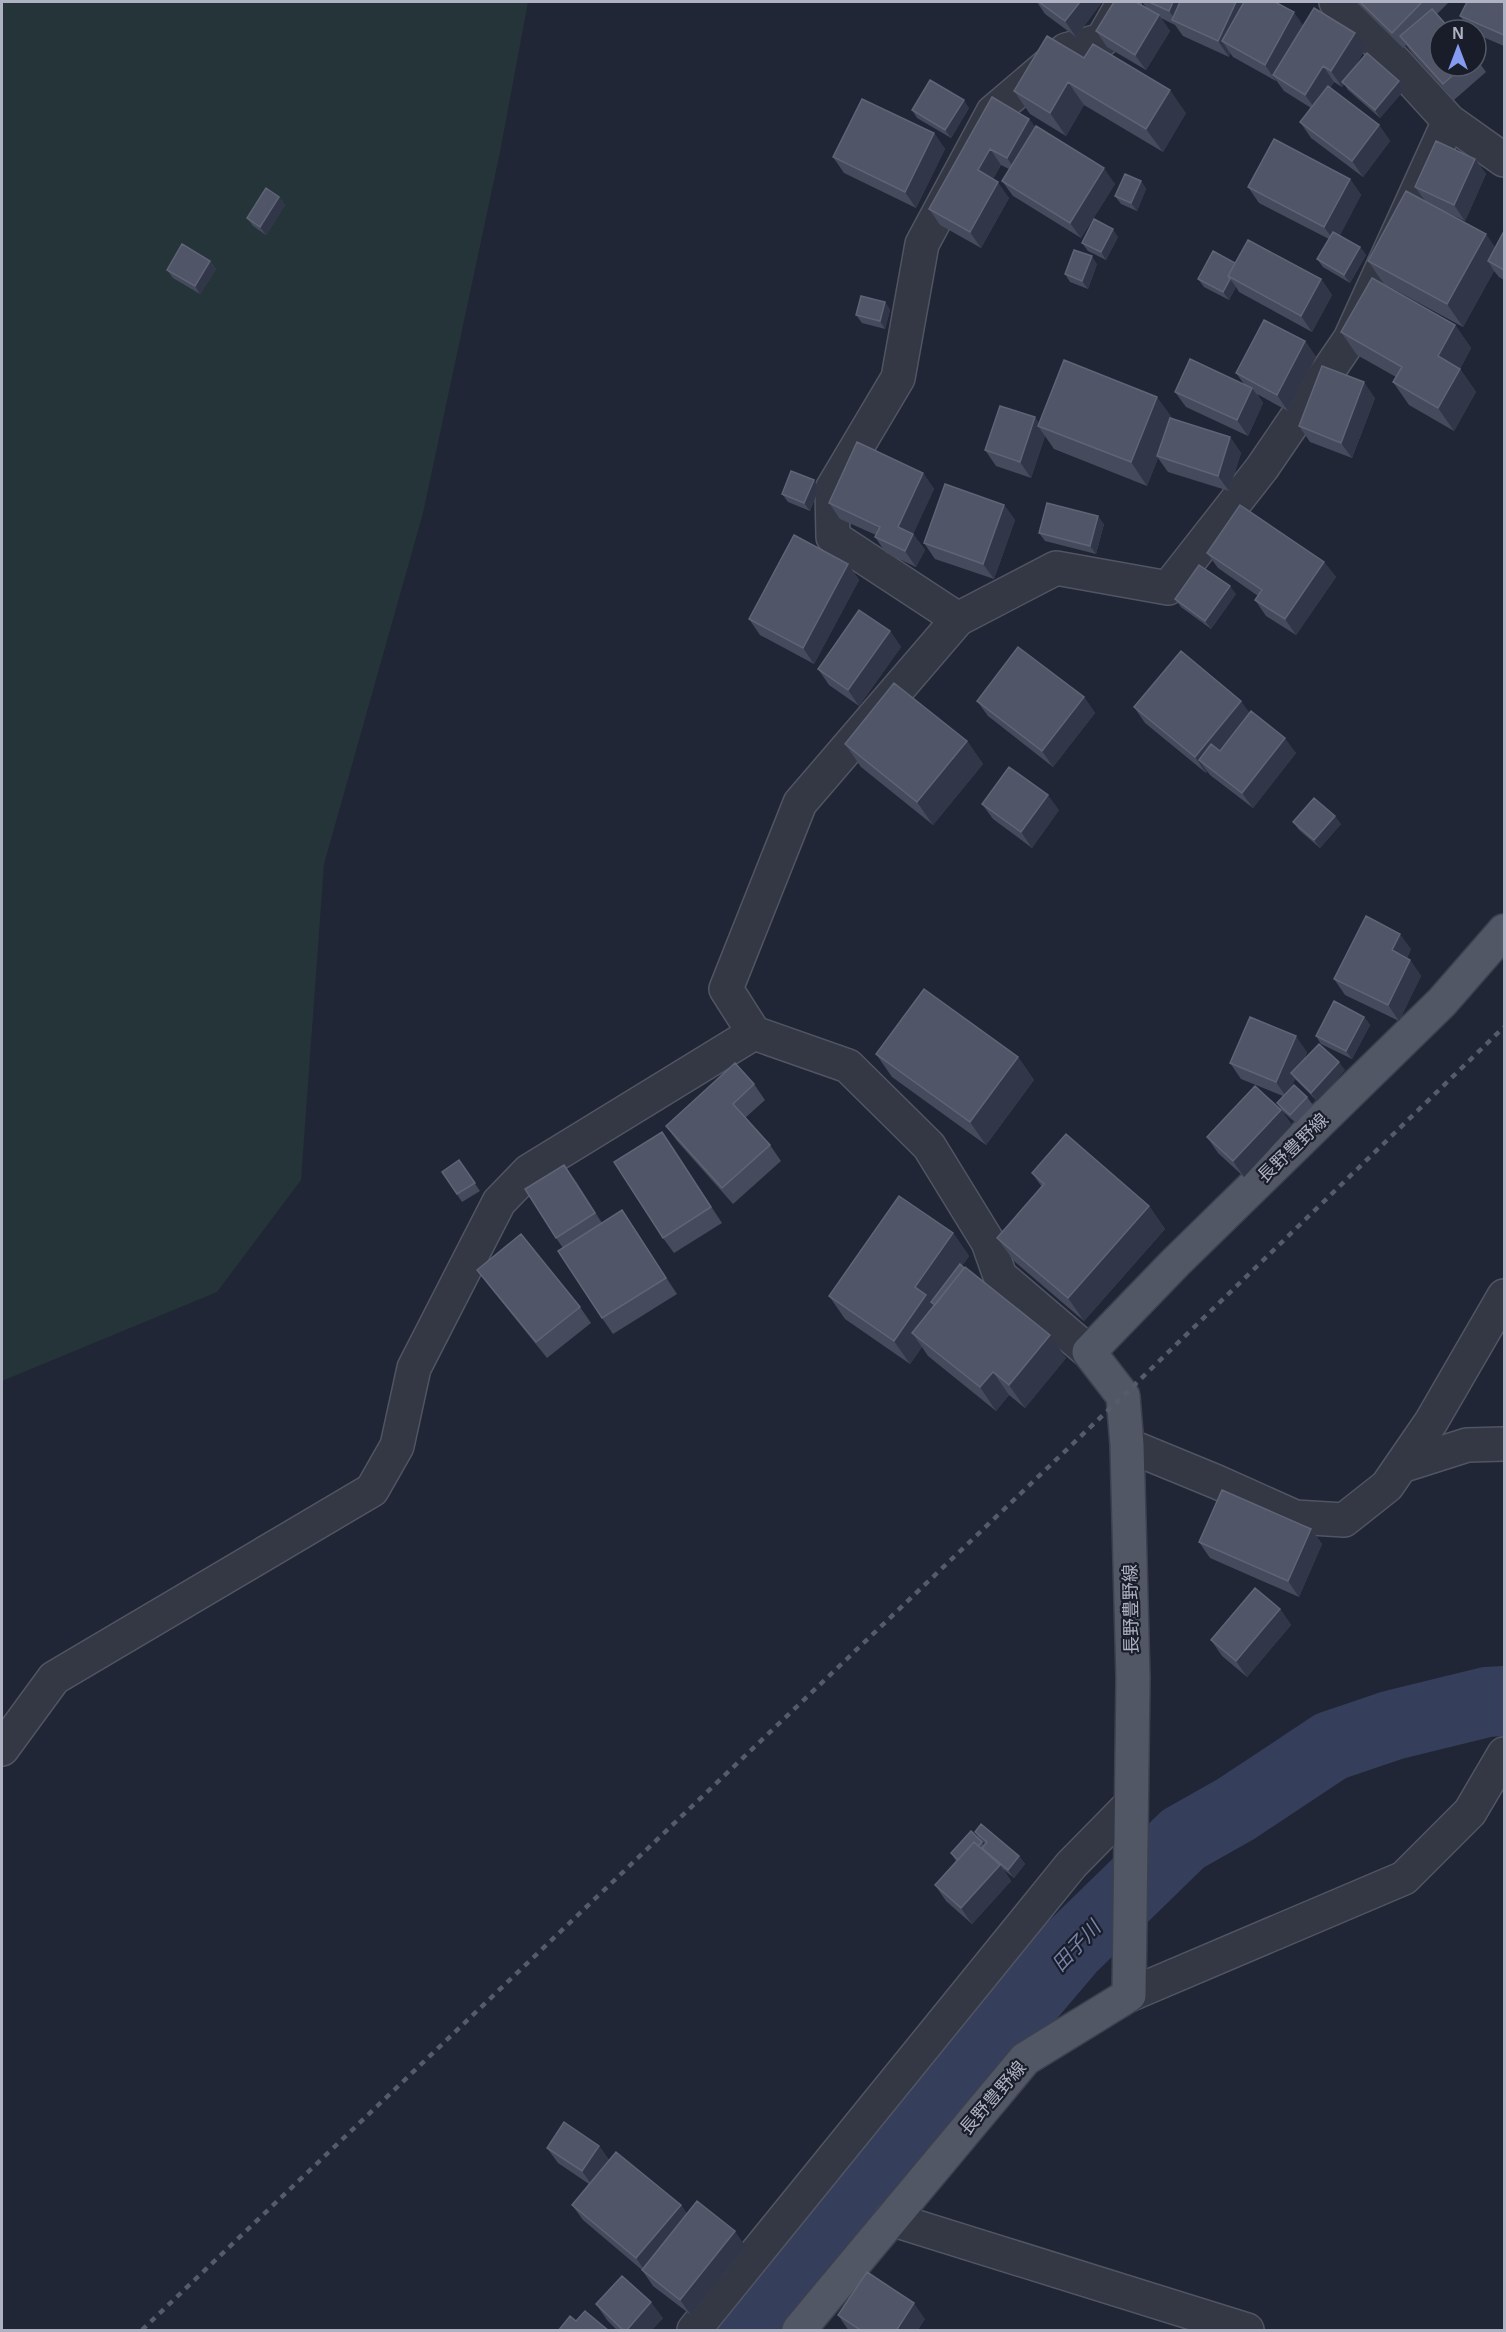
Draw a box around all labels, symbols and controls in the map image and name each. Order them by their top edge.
north arrow [1428,18,1488,78]
text: N [1452,25,1464,42]
street label: 長野豊野線 [1254,1110,1332,1186]
street label: 長野豊野線 [1120,1564,1142,1654]
water label: 田子川 [1047,1915,1106,1975]
street label: 長野豊野線 [956,2057,1030,2139]

